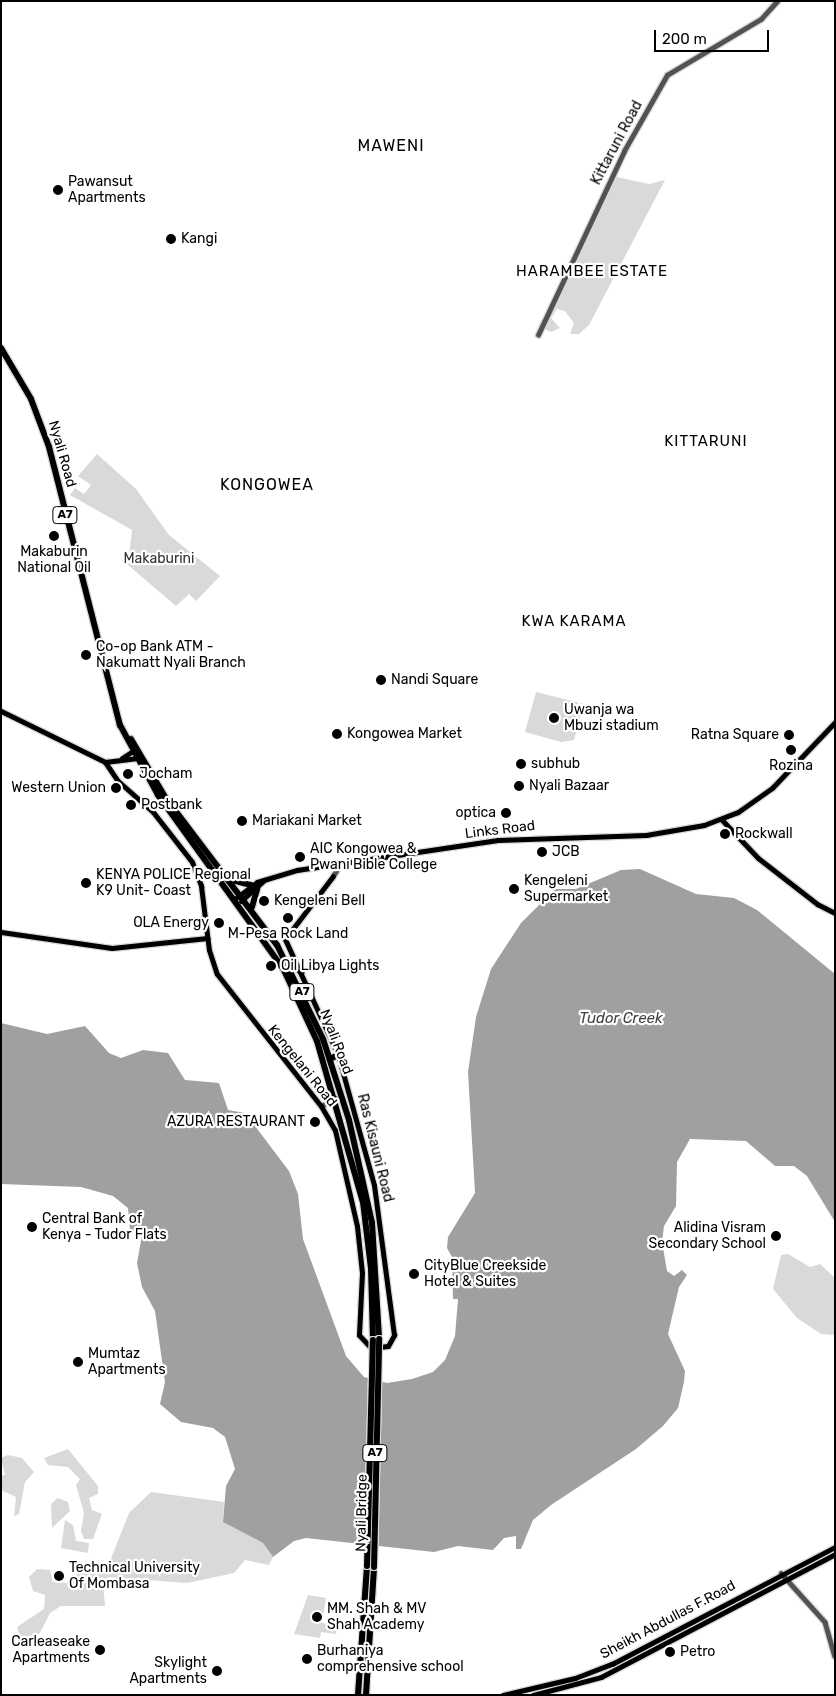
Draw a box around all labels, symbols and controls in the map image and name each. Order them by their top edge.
scale bar [656,20,771,52]
text: 200 m [662,30,707,48]
street label: Kittaruni Road [588,98,646,188]
district label: MAWENI [357,136,425,156]
place label: Pawansut Apartments [68,174,146,206]
marker: Pawansut Apartments [52,184,64,196]
place label: Kangi [181,231,217,247]
marker: Kangi [165,233,177,245]
district label: HARAMBEE ESTATE [514,263,670,281]
street label: Nyali Road [45,419,79,489]
district label: KITTARUNI [663,433,749,451]
district label: KONGOWEA [219,475,315,495]
road number: A7 [51,506,79,524]
marker: Makaburin National Oil [48,530,60,542]
place label: Makaburin National Oil [17,544,91,576]
park label: Makaburini [124,551,194,567]
district label: KWA KARAMA [520,613,628,631]
place label: Co-op Bank ATM - Nakumatt Nyali Branch [96,639,246,672]
marker: Co-op Bank ATM - Nakumatt Nyali Branch [80,649,92,661]
place label: Nandi Square [391,672,478,688]
marker: Nandi Square [375,674,387,686]
place label: Uwanja wa Mbuzi stadium [564,702,659,734]
marker: Uwanja wa Mbuzi stadium [548,712,560,724]
place label: Kongowea Market [347,726,462,742]
place label: Ratna Square [691,727,779,743]
marker: Kongowea Market [331,728,343,740]
marker: Ratna Square [783,729,795,741]
marker: Rozina [785,744,797,756]
place label: subhub [531,756,580,772]
marker: subhub [515,758,527,770]
place label: Rozina [769,758,813,774]
place label: Jocham [139,766,192,782]
marker: Jocham [121,767,135,781]
place label: Nyali Bazaar [529,778,609,794]
place label: Western Union [11,780,106,796]
marker: Nyali Bazaar [513,780,525,792]
marker: Western Union [110,782,122,794]
place label: Postbank [141,797,202,813]
marker: Postbank [125,799,137,811]
place label: optica [455,805,496,821]
marker: optica [500,807,512,819]
place label: Mariakani Market [252,813,362,829]
marker: Mariakani Market [236,815,248,827]
street label: Links Road [464,817,536,843]
place label: Rockwall [735,826,793,842]
marker: Rockwall [719,828,731,840]
place label: AIC Kongowea & Pwani Bible College [310,841,437,874]
place label: JCB [552,844,580,860]
marker: JCB [536,846,548,858]
marker: AIC Kongowea & Pwani Bible College [294,851,306,863]
place label: KENYA POLICE Regional K9 Unit- Coast [96,867,251,900]
place label: Kengeleni Supermarket [524,873,608,906]
marker: KENYA POLICE Regional K9 Unit- Coast [80,877,92,889]
marker: Kengeleni Supermarket [508,883,520,895]
place label: Kengeleni Bell [274,893,365,909]
marker: Kengeleni Bell [258,895,270,907]
marker: M-Pesa Rock Land [282,912,294,924]
place label: OLA Energy [133,915,209,931]
marker: OLA Energy [213,917,225,929]
place label: M-Pesa Rock Land [228,926,348,942]
place label: Oil Libya Lights [281,958,379,974]
marker: Oil Libya Lights [265,960,277,972]
road number: A7 [288,982,316,1002]
street label: Nyali Road [316,1007,356,1077]
water label: Tudor Creek [579,1010,663,1028]
street label: Kengelani Road [264,1022,340,1110]
street label: Ras Kisauni Road [353,1092,397,1204]
place label: AZURA RESTAURANT [167,1114,305,1130]
marker: AZURA RESTAURANT [309,1116,321,1128]
place label: Central Bank of Kenya - Tudor Flats [42,1211,167,1244]
place label: Alidina Visram Secondary School [648,1220,766,1252]
marker: Central Bank of Kenya - Tudor Flats [26,1221,38,1233]
marker: Alidina Visram Secondary School [770,1230,782,1242]
place label: CityBlue Creekside Hotel & Suites [424,1258,546,1290]
marker: CityBlue Creekside Hotel & Suites [408,1268,420,1280]
place label: Mumtaz Apartments [88,1346,166,1378]
marker: Mumtaz Apartments [72,1356,84,1368]
road number: A7 [361,1444,389,1462]
street label: Nyali Bridge [353,1474,371,1552]
place label: Technical University Of Mombasa [69,1560,200,1592]
marker: Technical University Of Mombasa [53,1570,65,1582]
street label: Sheikh Abdullas F.Road [597,1577,739,1663]
place label: MM. Shah & MV Shah Academy [327,1601,426,1634]
marker: MM. Shah & MV Shah Academy [311,1611,323,1623]
place label: Carleaseake Apartments [11,1634,90,1666]
place label: Burhaniya comprehensive school [317,1643,464,1675]
marker: Carleaseake Apartments [94,1644,106,1656]
place label: Petro [680,1644,715,1660]
marker: Petro [664,1646,676,1658]
marker: Burhaniya comprehensive school [301,1653,313,1665]
place label: Skylight Apartments [129,1655,207,1688]
marker: Skylight Apartments [211,1665,223,1677]

